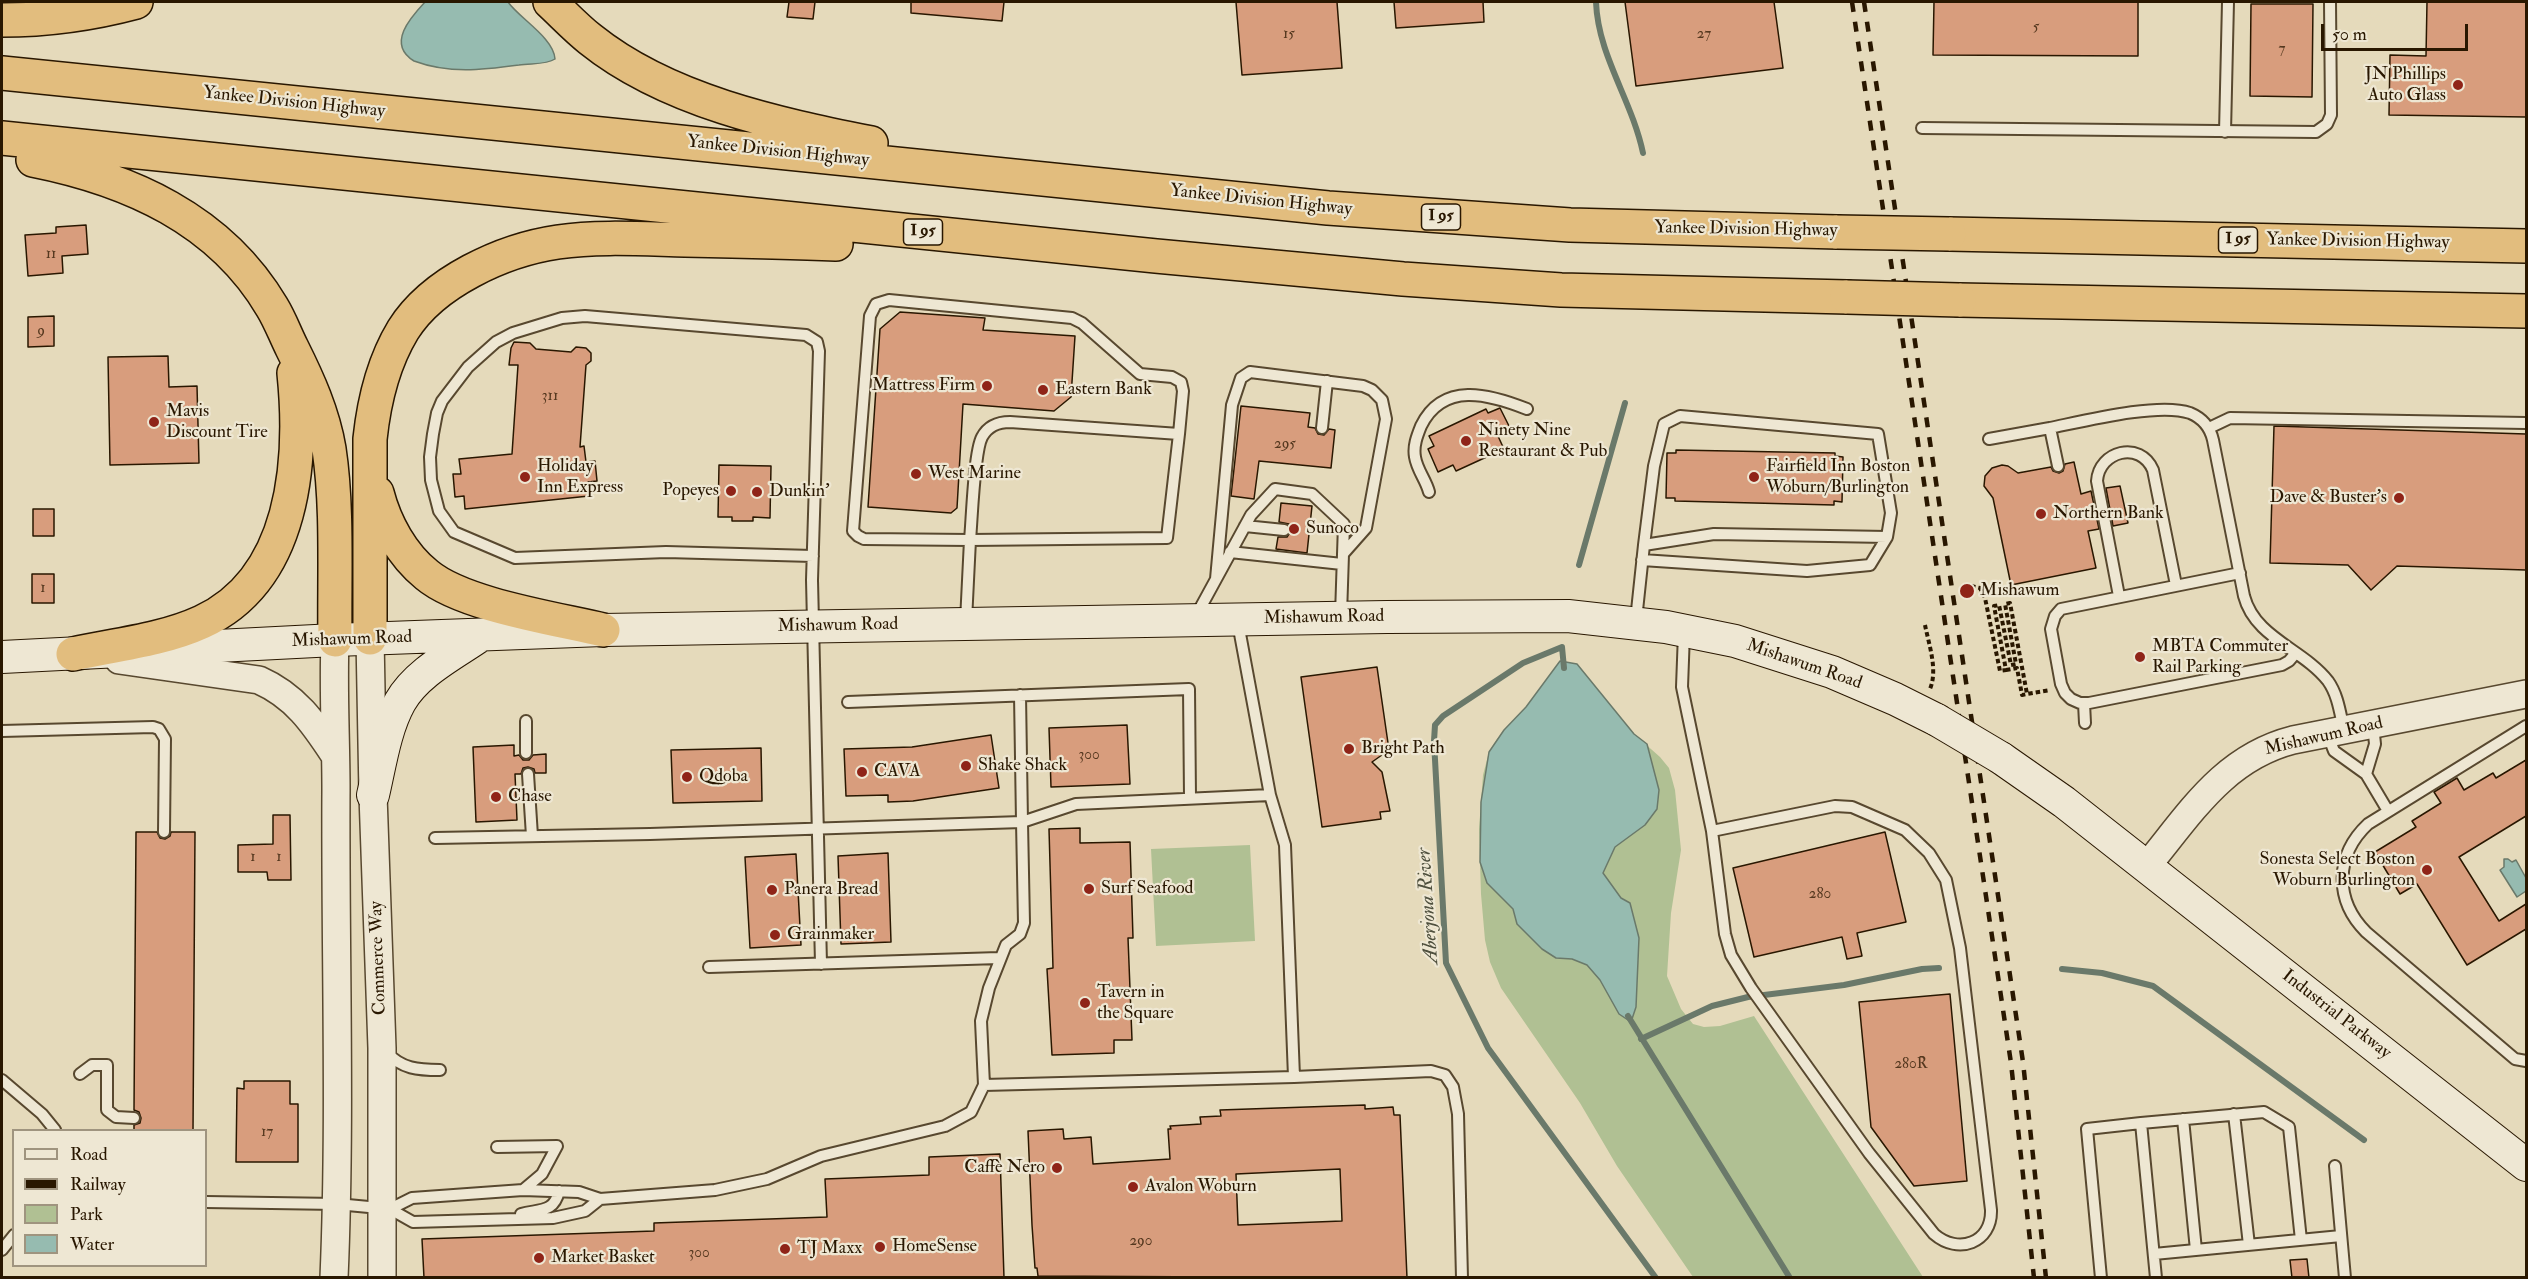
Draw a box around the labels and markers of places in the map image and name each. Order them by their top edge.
place label: JN Phillips Auto Glass [2365,64,2446,106]
marker: JN Phillips Auto Glass [2451,78,2465,92]
place label: Mattress Firm [872,375,975,397]
marker: Mattress Firm [980,379,994,393]
place label: Eastern Bank [1055,379,1152,401]
marker: Eastern Bank [1036,383,1050,397]
place label: Mavis Discount Tire [166,401,268,444]
marker: Mavis Discount Tire [147,415,161,429]
place label: Ninety Nine Restaurant & Pub [1478,420,1607,462]
marker: Ninety Nine Restaurant & Pub [1459,434,1473,448]
place label: Holiday Inn Express [537,456,623,498]
place label: Fairfield Inn Boston Woburn/Burlington [1766,456,1910,498]
place label: West Marine [928,463,1021,485]
marker: West Marine [909,467,923,481]
marker: Holiday Inn Express [518,470,532,484]
marker: Fairfield Inn Boston Woburn/Burlington [1747,470,1761,484]
place label: Popeyes [662,480,719,502]
place label: Dunkin' [769,481,830,503]
marker: Popeyes [724,484,738,498]
marker: Dunkin' [750,485,764,499]
place label: Dave & Buster's [2270,487,2387,509]
marker: Dave & Buster's [2392,491,2406,505]
place label: Northern Bank [2053,503,2164,525]
marker: Northern Bank [2034,507,2048,521]
place label: Sunoco [1306,518,1359,540]
marker: Sunoco [1287,522,1301,536]
place label: Mishawum [1980,580,2059,602]
marker: Mishawum [1958,582,1976,600]
place label: MBTA Commuter Rail Parking [2152,636,2288,678]
marker: MBTA Commuter Rail Parking [2133,650,2147,664]
place label: Bright Path [1361,738,1445,760]
marker: Bright Path [1342,742,1356,756]
place label: Shake Shack [978,755,1067,777]
marker: Shake Shack [959,759,973,773]
place label: CAVA [874,761,921,783]
marker: CAVA [855,765,869,779]
place label: Qdoba [699,766,748,788]
marker: Qdoba [680,770,694,784]
place label: Chase [508,786,552,808]
marker: Chase [489,790,503,804]
place label: Sonesta Select Boston Woburn Burlington [2259,849,2415,892]
marker: Sonesta Select Boston Woburn Burlington [2420,863,2434,877]
place label: Surf Seafood [1101,878,1193,900]
place label: Panera Bread [784,879,878,901]
marker: Surf Seafood [1082,882,1096,896]
marker: Panera Bread [765,883,779,897]
place label: Grainmaker [787,924,874,946]
marker: Grainmaker [768,928,782,942]
place label: Tavern in the Square [1097,982,1174,1024]
marker: Tavern in the Square [1078,996,1092,1010]
place label: Caffè Nero [964,1157,1045,1179]
marker: Caffè Nero [1050,1161,1064,1175]
place label: Avalon Woburn [1145,1176,1257,1198]
marker: Avalon Woburn [1126,1180,1140,1194]
place label: HomeSense [892,1236,977,1258]
place label: TJ Maxx [797,1238,862,1260]
marker: HomeSense [873,1240,887,1254]
marker: TJ Maxx [778,1242,792,1256]
place label: Market Basket [551,1247,655,1269]
marker: Market Basket [532,1251,546,1265]

